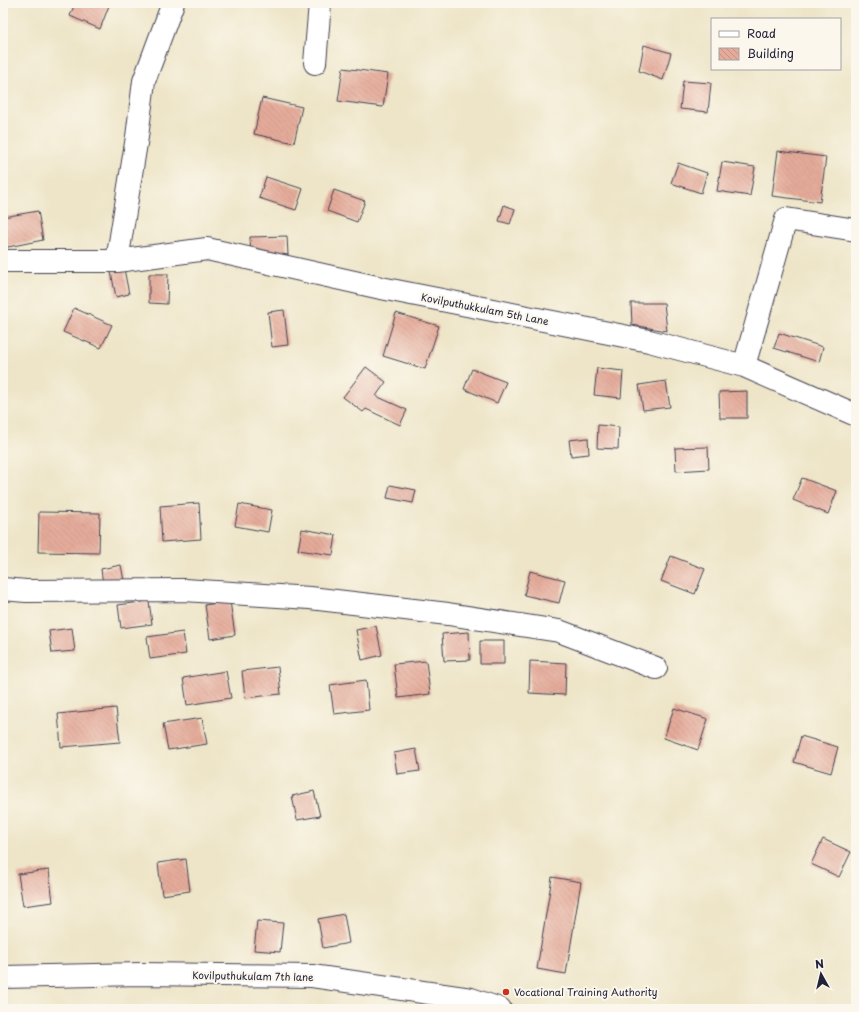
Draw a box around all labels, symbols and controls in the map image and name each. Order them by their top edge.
legend [711,18,841,70]
text: Road [747,24,776,42]
text: Building [747,44,794,62]
street label: Kovilputhukkulam 5th Lane [420,289,551,328]
north arrow [801,954,841,994]
text: N [814,955,825,973]
street label: Kovilputhukulam 7th lane [192,967,314,984]
place label: Vocational Training Authority [514,984,658,999]
marker: Vocational Training Authority [501,987,511,997]

